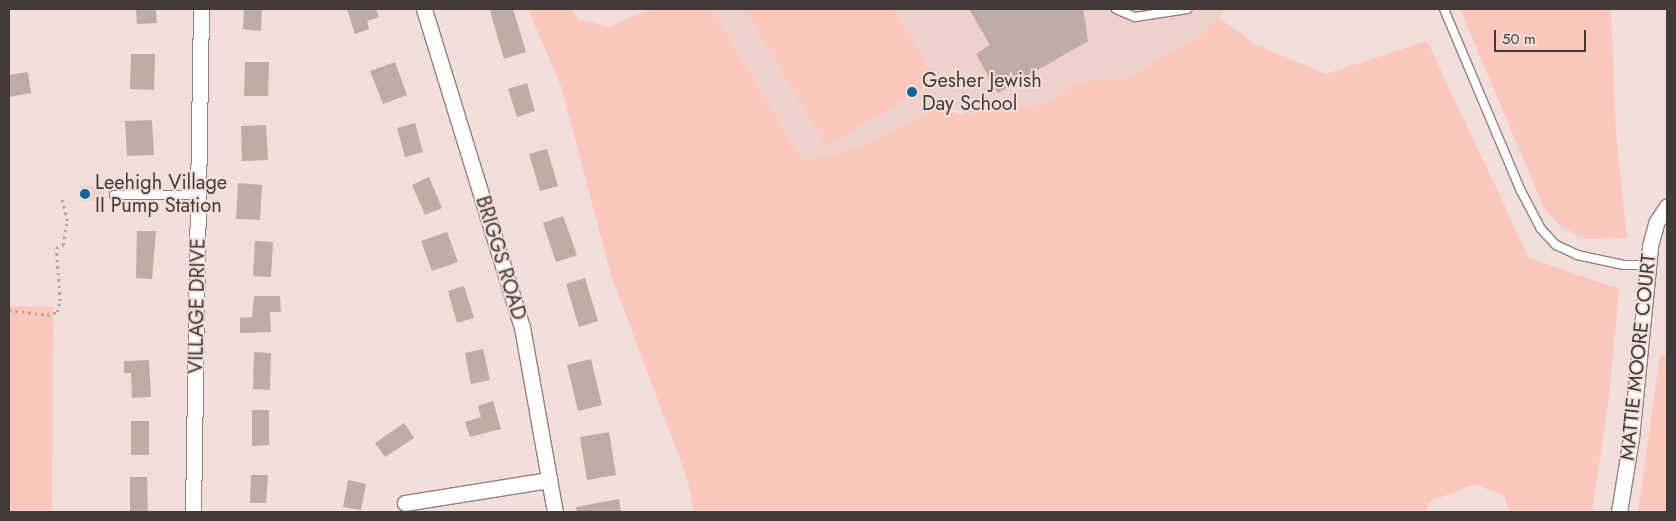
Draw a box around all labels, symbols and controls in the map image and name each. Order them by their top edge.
scale bar [1496,20,1588,52]
text: 50 m [1502,28,1536,50]
place label: Gesher Jewish Day School [922,68,1042,115]
marker: Gesher Jewish Day School [906,86,918,98]
place label: Leehigh Village II Pump Station [95,170,227,217]
marker: Leehigh Village II Pump Station [79,188,91,200]
street label: BRIGGS ROAD [471,193,531,323]
street label: VILLAGE DRIVE [184,238,210,374]
street label: MATTIE MOORE COURT [1615,253,1661,461]

